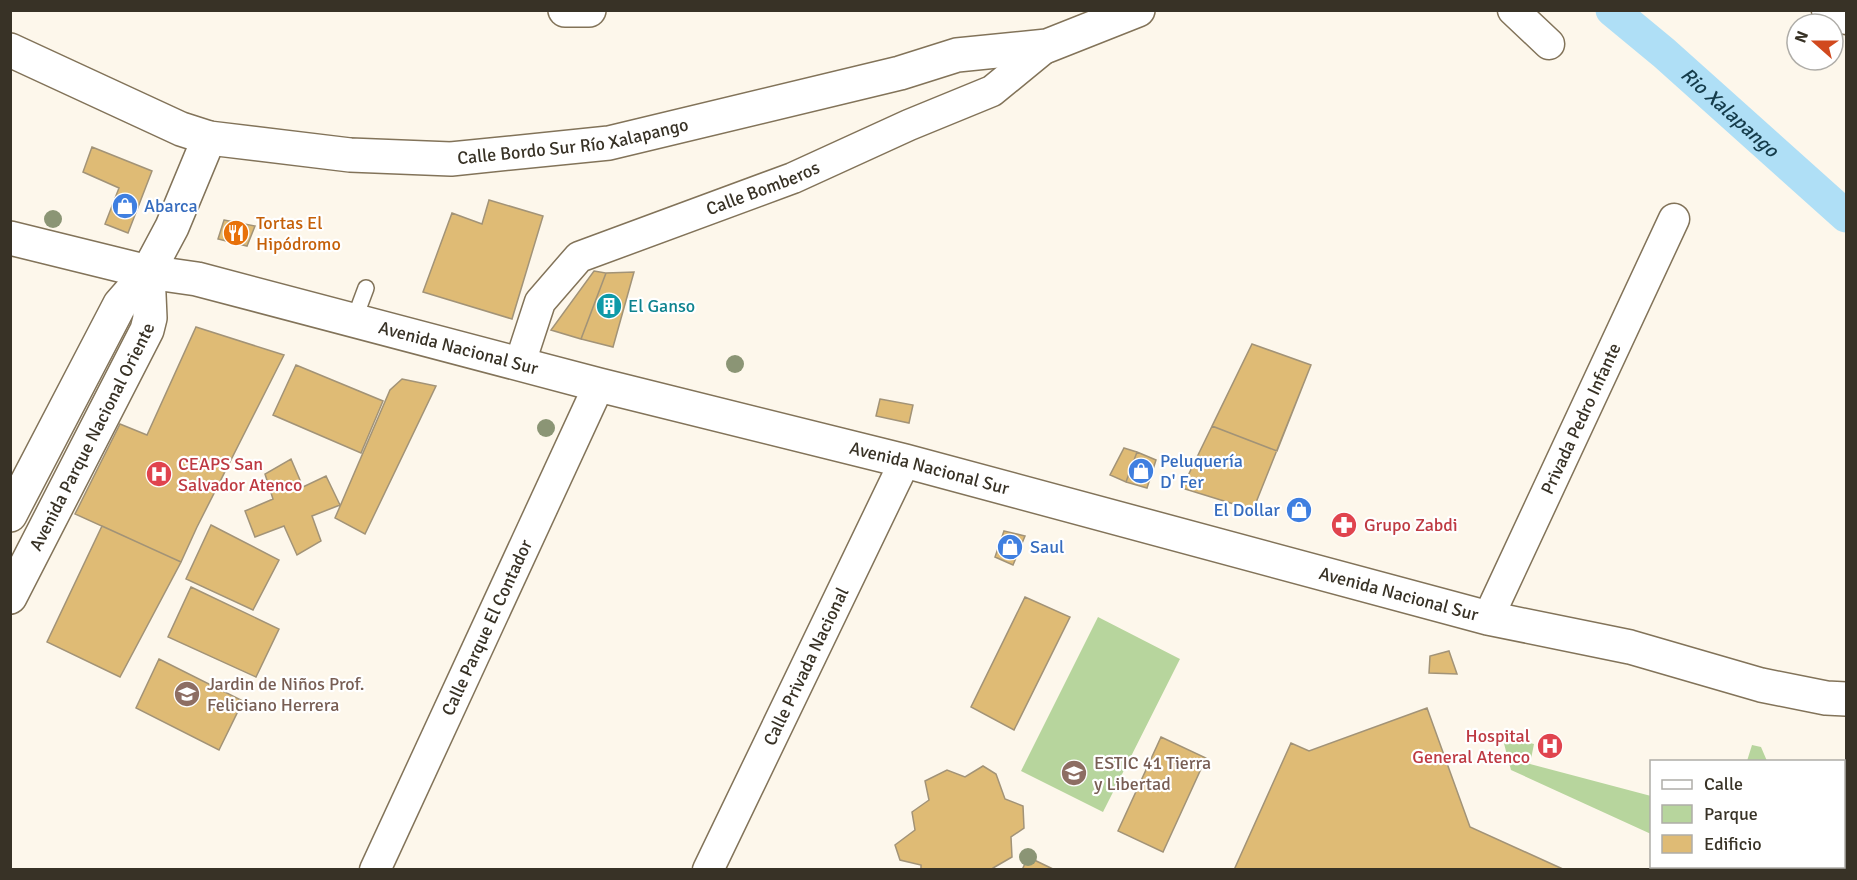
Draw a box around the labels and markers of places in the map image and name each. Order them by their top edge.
shop icon: Abarca [110,191,140,221]
place label: Abarca [144,195,198,217]
place label: Tortas El Hipódromo [256,212,341,255]
restaurant icon: Tortas El Hipódromo [221,218,251,248]
building icon: El Ganso [594,291,624,321]
place label: El Ganso [628,295,695,317]
place label: Peluquería D' Fer [1160,450,1243,493]
place label: CEAPS San Salvador Atenco [178,453,302,496]
shop icon: Peluquería D' Fer [1126,456,1156,486]
hospital icon: CEAPS San Salvador Atenco [144,459,174,489]
shop icon: El Dollar [1284,495,1314,525]
place label: El Dollar [1213,499,1280,521]
pharmacy icon: Grupo Zabdi [1329,510,1359,540]
place label: Grupo Zabdi [1364,514,1458,536]
shop icon: Saul [995,532,1025,562]
place label: Saul [1030,536,1064,558]
place label: Jardin de Niños Prof. Feliciano Herrera [207,673,365,716]
school or university icon: Jardin de Niños Prof. Feliciano Herrera [172,679,202,709]
place label: Hospital General Atenco [1412,725,1530,768]
hospital icon: Hospital General Atenco [1535,731,1565,761]
place label: ESTIC 41 Tierra y Libertad [1094,752,1211,795]
school or university icon: ESTIC 41 Tierra y Libertad [1059,758,1089,788]

